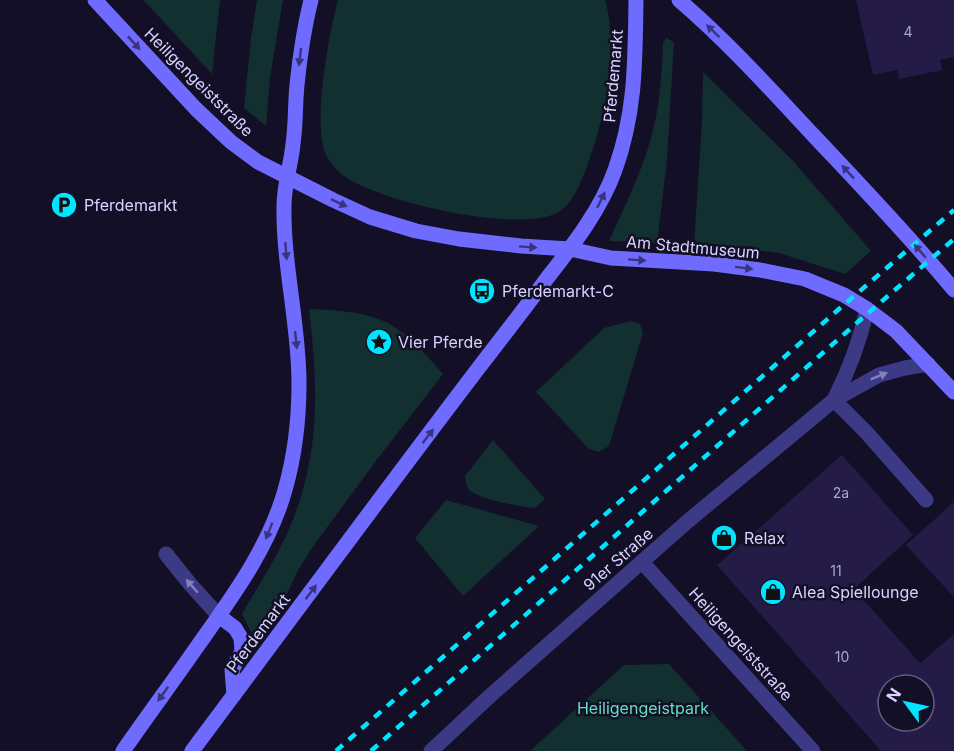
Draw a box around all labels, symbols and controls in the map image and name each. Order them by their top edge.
street label: Heiligengeiststraße [140,23,258,141]
house number: 4 [903,23,913,40]
one-way arrow [706,25,721,38]
street label: Pferdemarkt [599,29,627,123]
one-way arrow [127,36,141,50]
one-way arrow [296,48,305,67]
one-way arrow [842,165,855,180]
parking icon: Pferdemarkt [49,190,79,220]
one-way arrow [596,191,605,208]
place label: Pferdemarkt [84,195,177,215]
one-way arrow [331,198,348,207]
street label: Am Stadtmuseum [625,231,761,263]
one-way arrow [281,241,291,260]
one-way arrow [518,242,537,251]
one-way arrow [914,244,927,259]
one-way arrow [628,255,647,265]
one-way arrow [734,263,753,272]
bus stop icon: Pferdemarkt-C [467,276,497,306]
place label: Pferdemarkt-C [502,281,614,301]
place icon: Vier Pferde [364,327,394,357]
one-way arrow [291,331,301,350]
place label: Vier Pferde [398,332,483,352]
one-way arrow [870,371,888,381]
one-way arrow [422,428,434,444]
house number: 2a [833,484,849,501]
one-way arrow [264,522,273,540]
street label: 91er Straße [579,523,657,595]
shop icon: Relax [709,523,739,553]
place label: Relax [744,528,785,548]
house number: 11 [830,562,842,579]
shop icon: Alea Spiellounge [758,577,788,607]
one-way arrow [185,578,199,593]
place label: Alea Spiellounge [792,582,919,602]
street label: Heiligengeiststraße [685,583,797,705]
one-way arrow [305,584,317,599]
street label: Pferdemarkt [222,590,294,676]
house number: 10 [835,648,849,665]
north arrow [876,673,936,733]
text: N [882,684,905,705]
one-way arrow [157,686,169,702]
park label: Heiligengeistpark [577,698,709,718]

